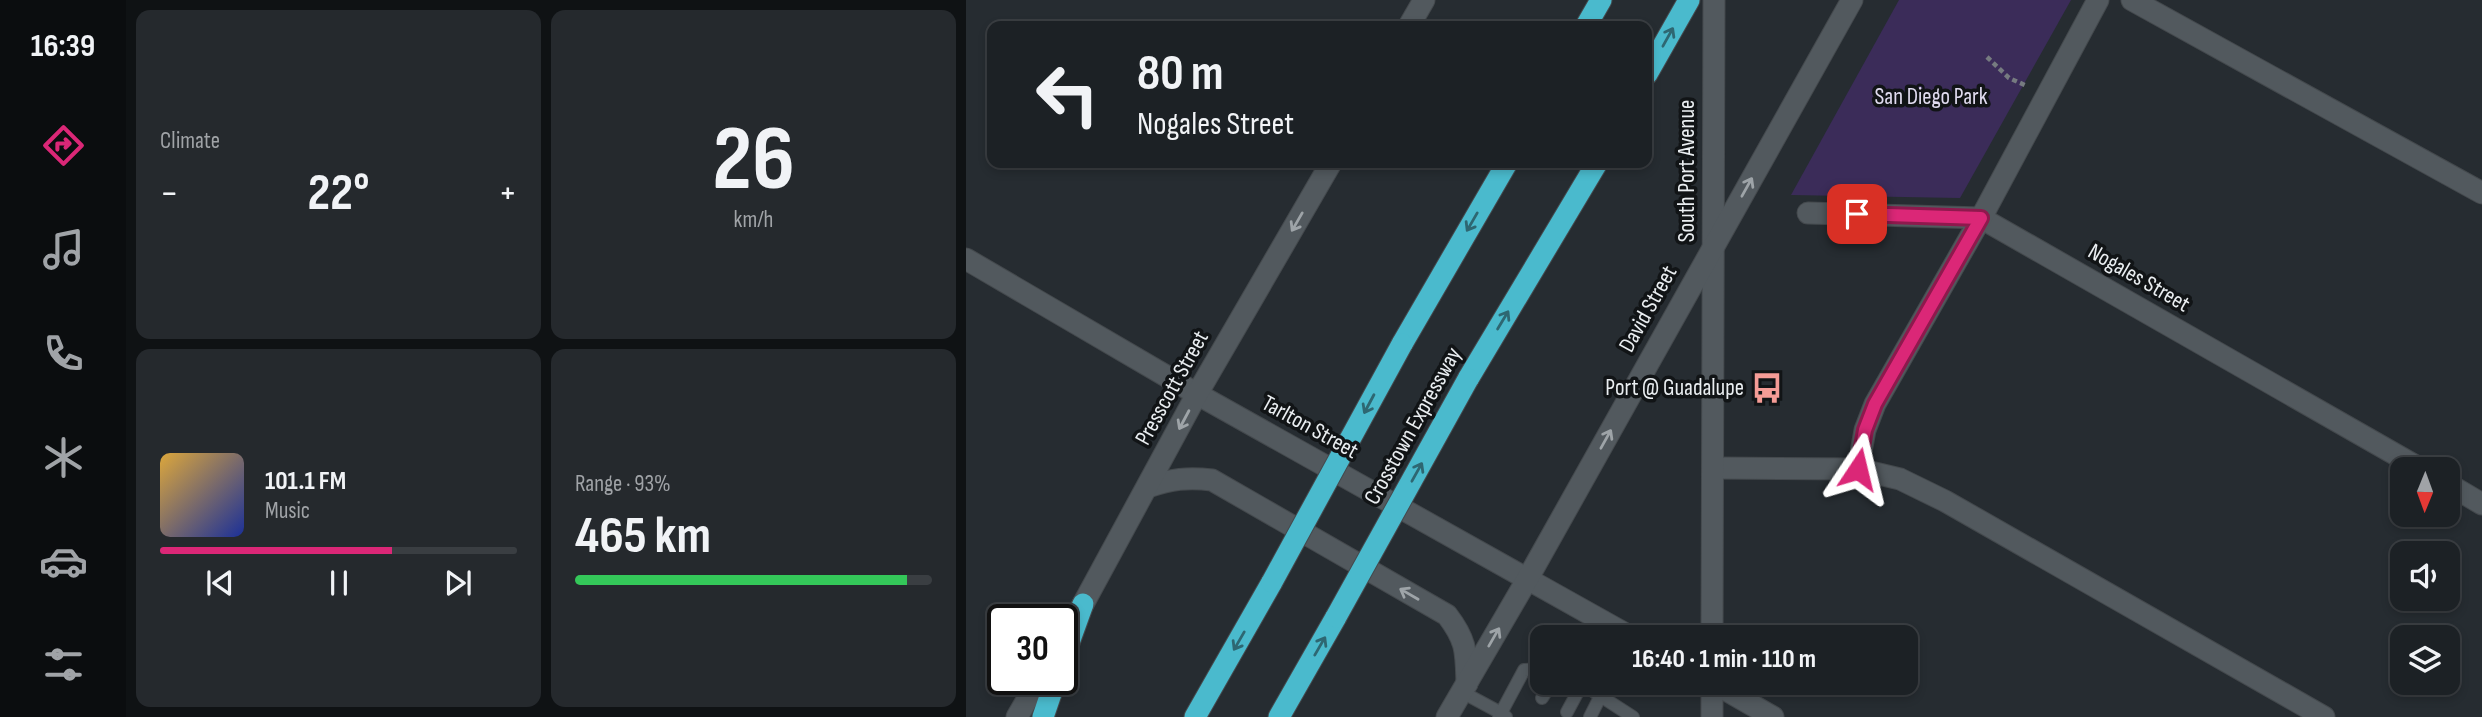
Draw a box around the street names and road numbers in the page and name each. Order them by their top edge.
street label: South Port Avenue [1673,100,1701,242]
street label: Nogales Street [2083,238,2195,318]
street label: David Street [1613,261,1683,357]
street label: Presscott Street [1129,326,1215,450]
street label: Crosstown Expressway [1358,342,1468,509]
street label: Tarlton Street [1257,389,1363,465]

